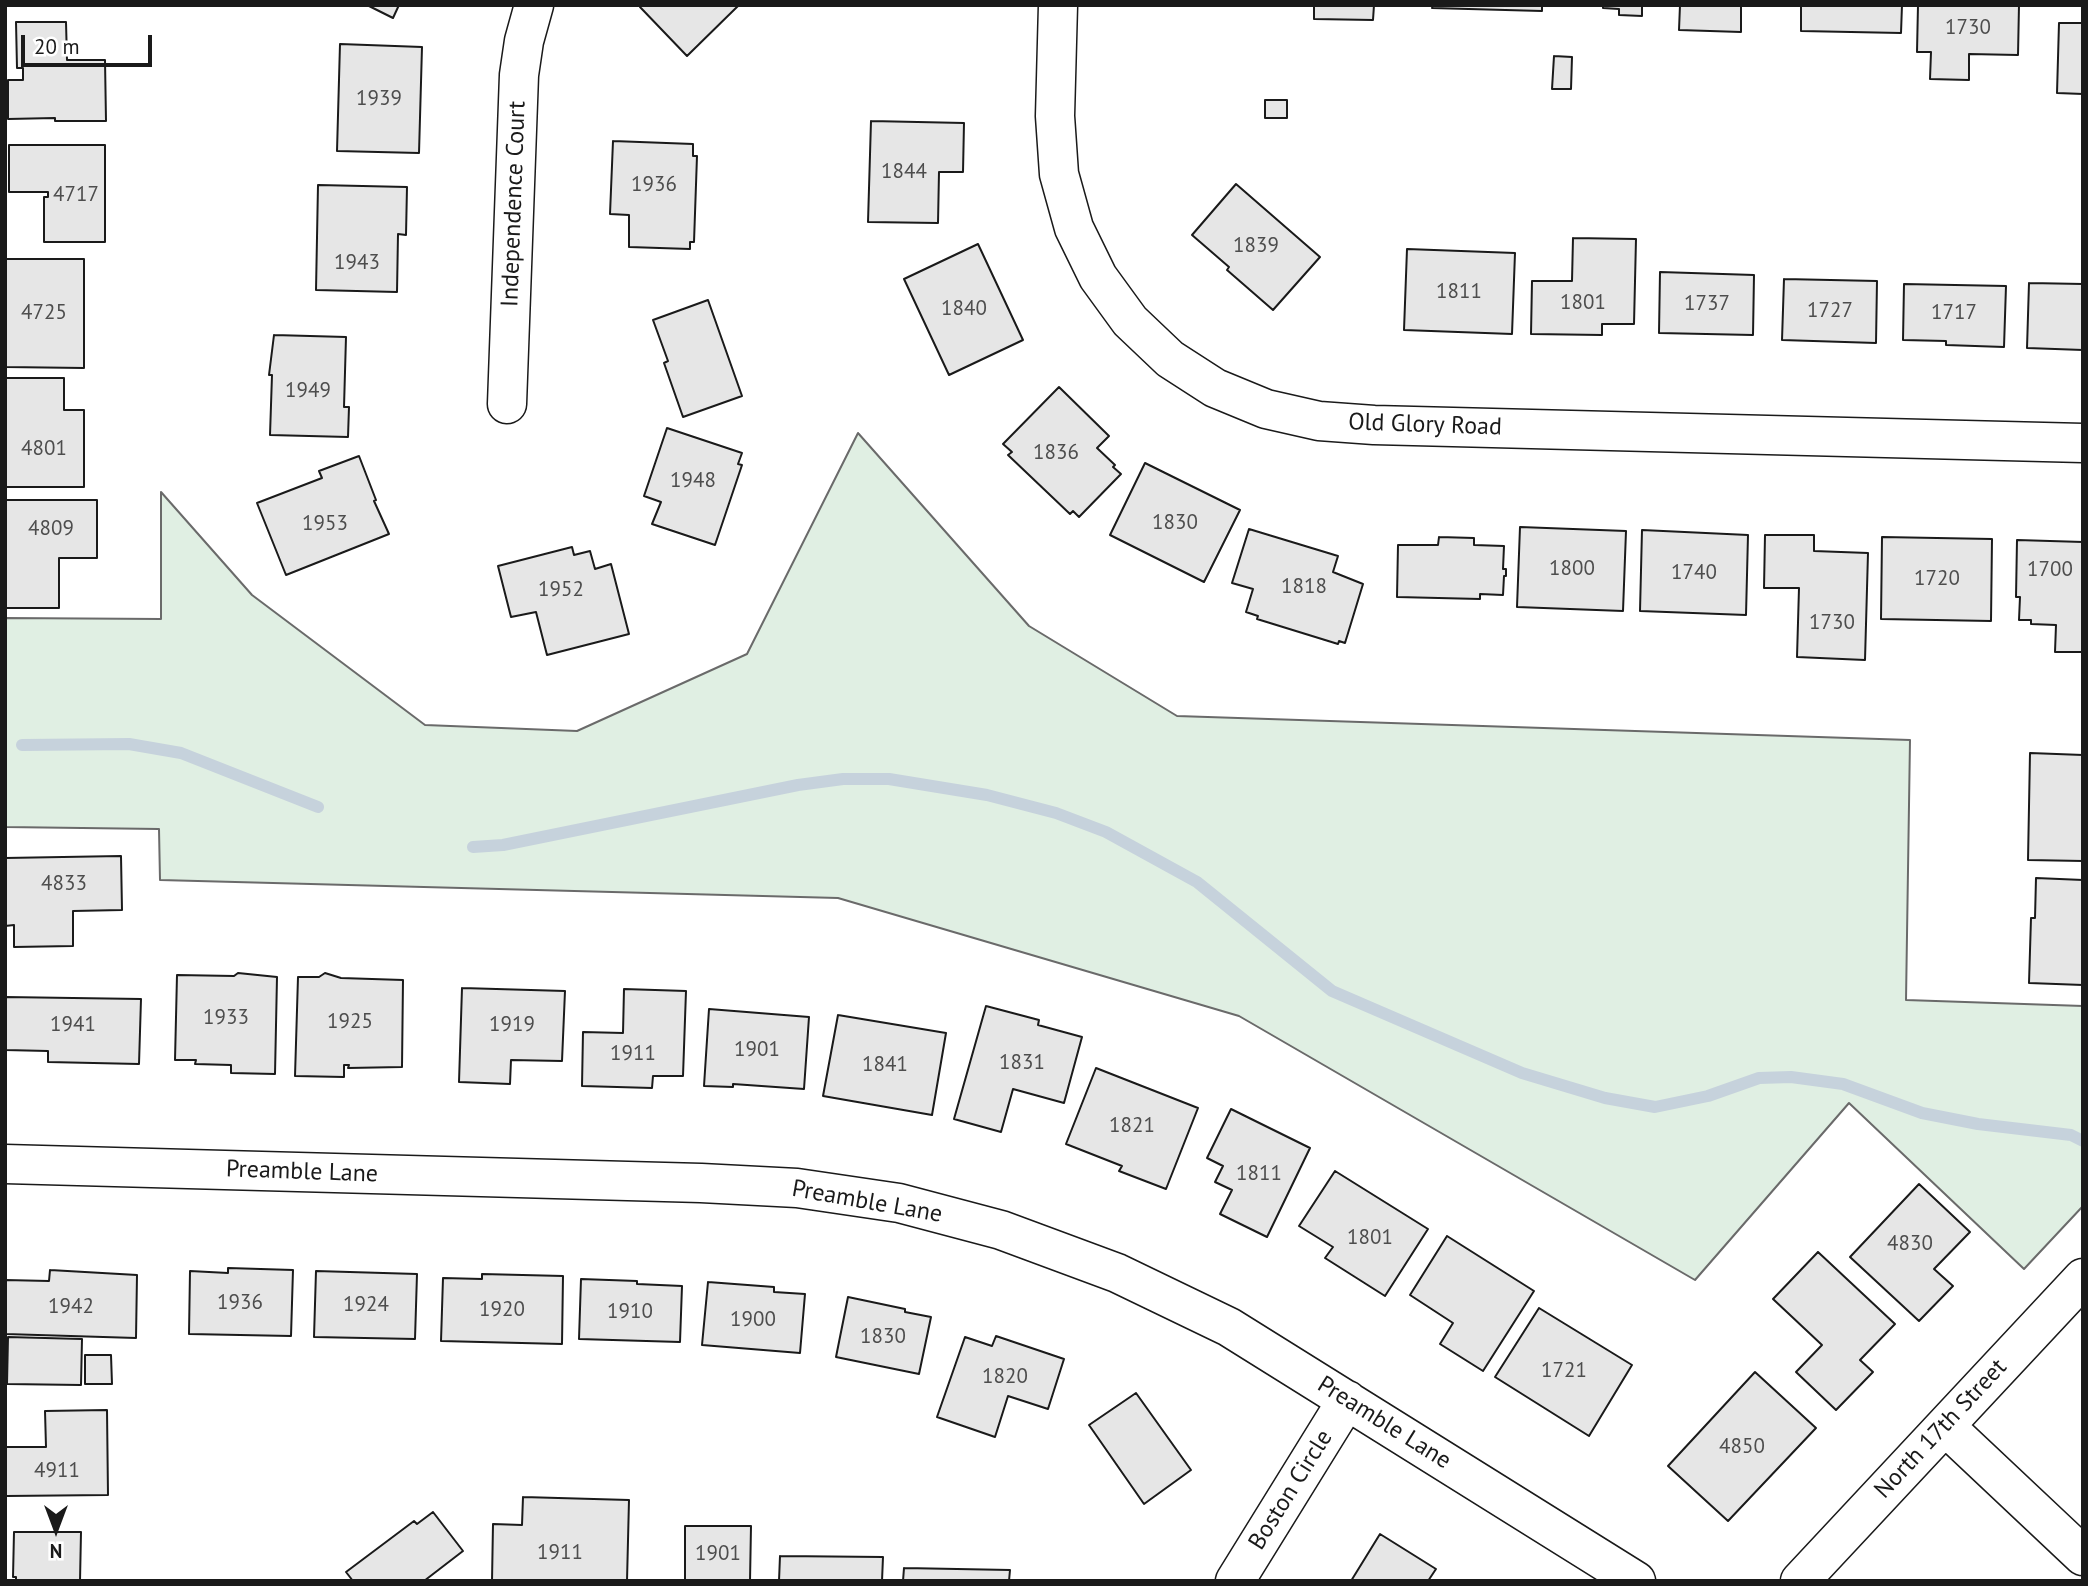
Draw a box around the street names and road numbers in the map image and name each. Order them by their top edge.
street label: Independence Court [496,100,532,308]
street label: Old Glory Road [1348,408,1502,442]
street label: Preamble Lane [226,1155,378,1189]
street label: Preamble Lane [790,1175,944,1229]
street label: North 17th Street [1869,1353,2013,1505]
street label: Preamble Lane [1312,1371,1456,1475]
street label: Boston Circle [1243,1425,1339,1555]

